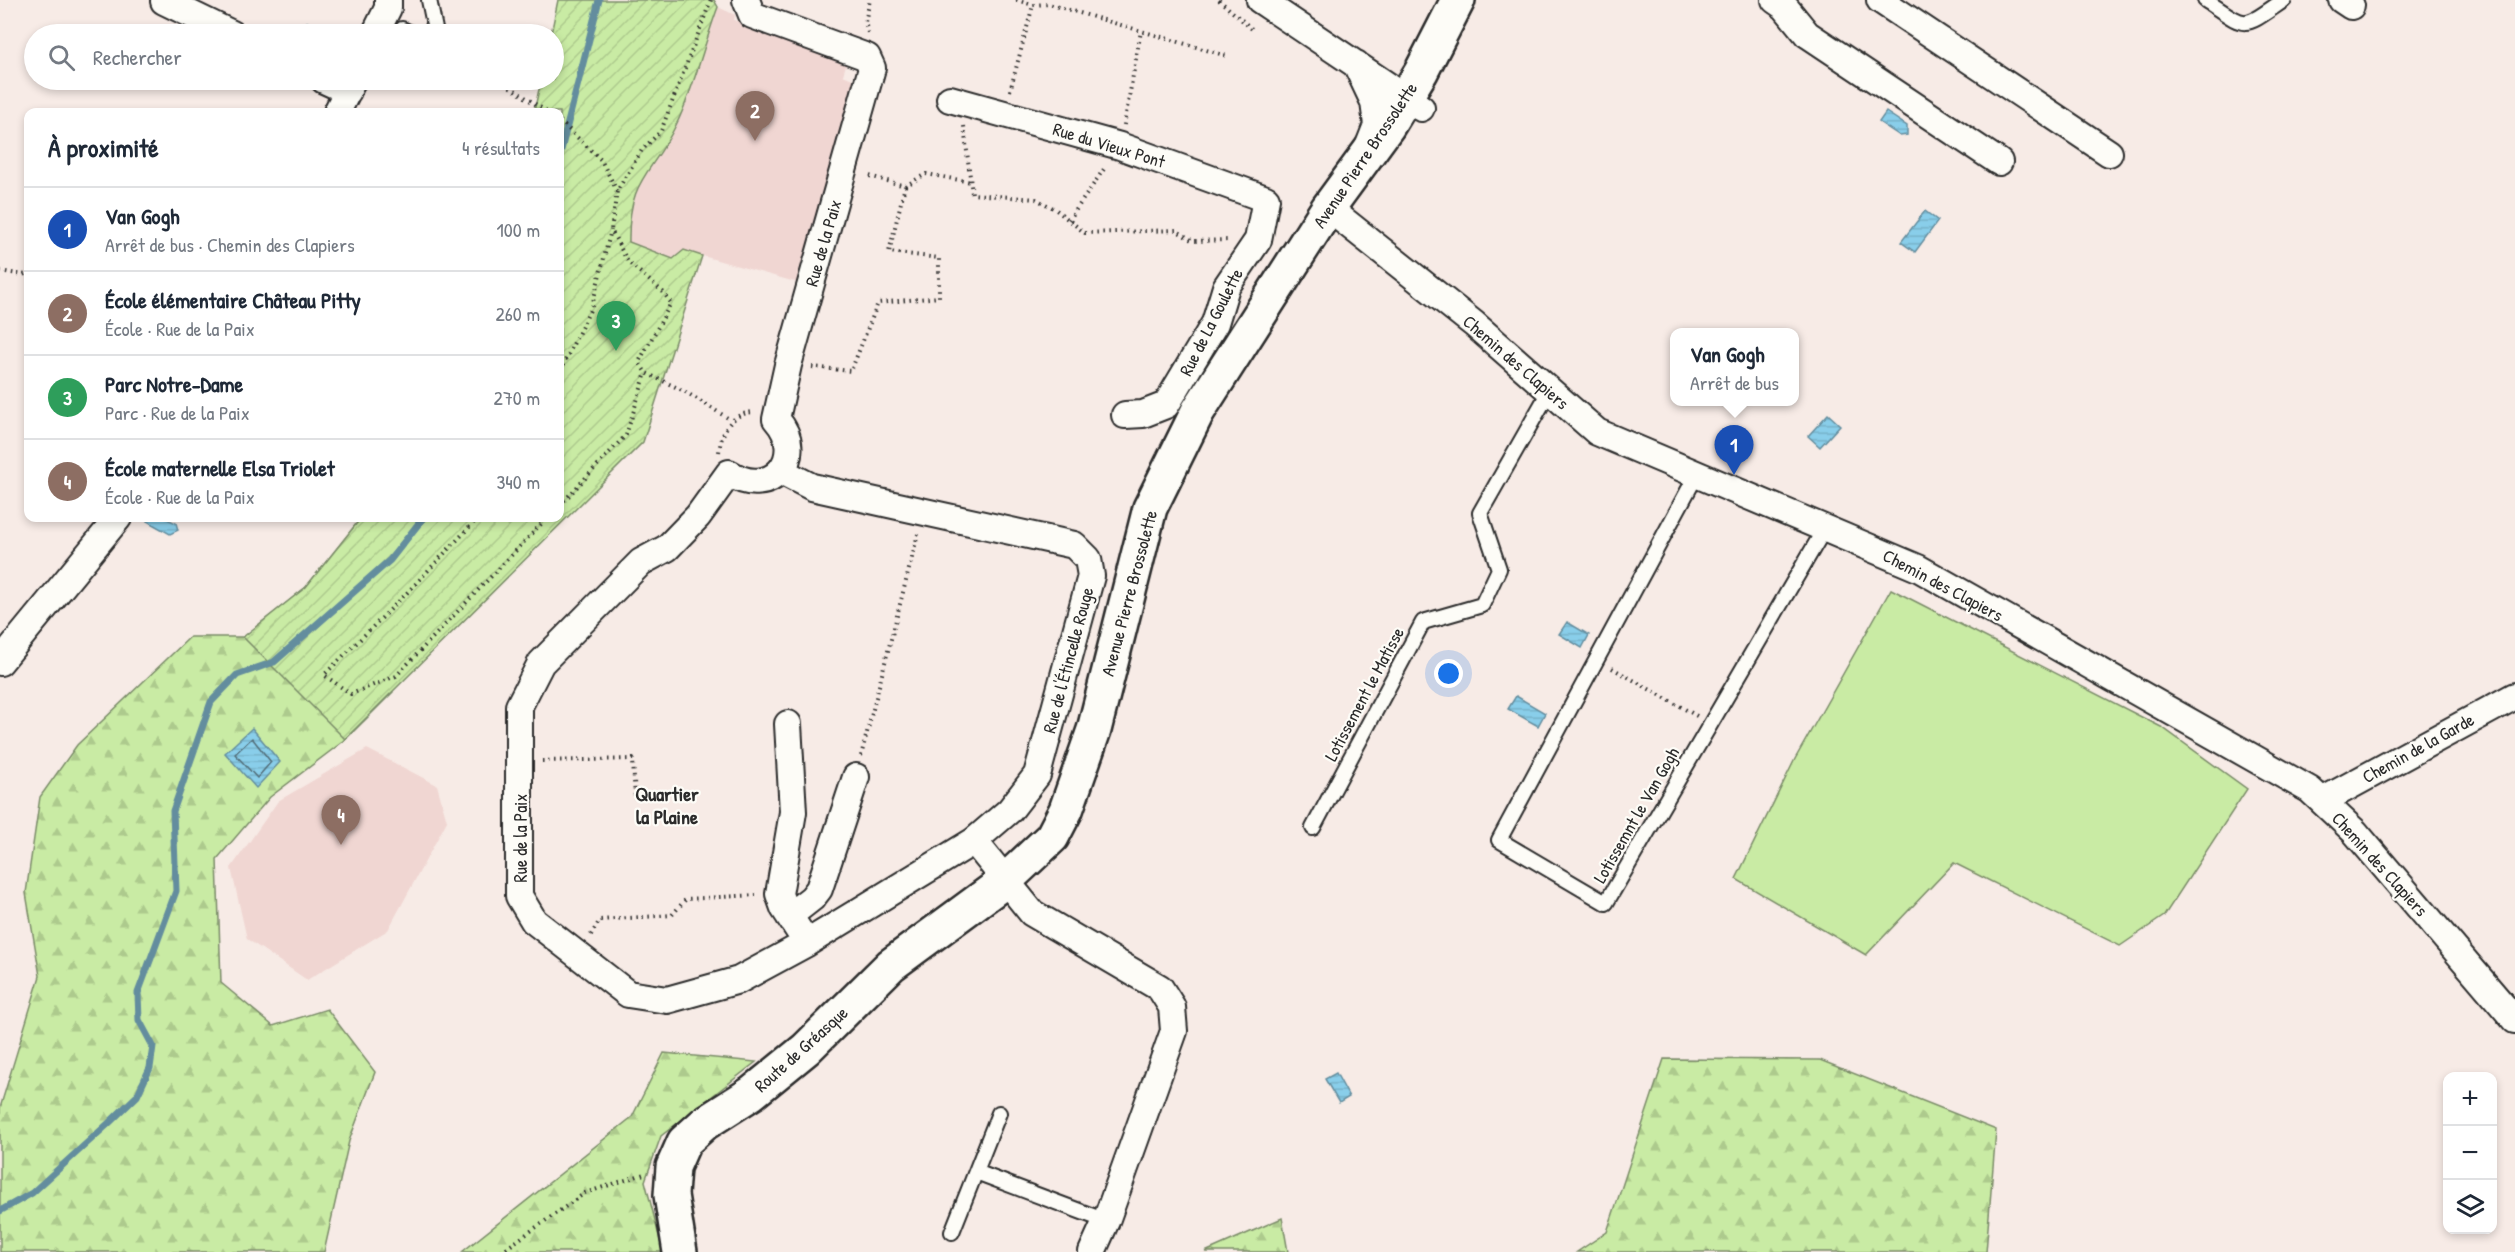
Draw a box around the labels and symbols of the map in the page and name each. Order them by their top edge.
street label: Avenue Pierre Brossolette [1307,77,1423,233]
pin: 2 [736,92,774,141]
street label: Rue du Vieux Pont [1050,116,1169,174]
street label: Rue de la Paix [799,197,847,289]
street label: Rue de La Goulette [1173,264,1249,380]
pin: 3 [596,302,636,351]
street label: Chemin des Clapiers [1458,309,1574,415]
pin: 1 [1714,426,1754,475]
street label: Avenue Pierre Brossolette [1095,507,1163,679]
street label: Chemin des Clapiers [1878,543,2008,627]
street label: Rue de l'Étincelle Rouge [1037,584,1099,736]
street label: Lotissement le Matisse [1318,623,1410,765]
your location [1434,659,1463,688]
street label: Chemin de la Garde [2358,707,2478,789]
street label: Lotissemnt le Van Gogh [1587,742,1685,887]
district label: Quartier la Plaine [635,780,699,830]
street label: Rue de la Paix [508,794,533,882]
pin: 4 [322,796,360,845]
street label: Chemin des Clapiers [2326,806,2434,922]
street label: Route de Gréasque [749,1000,853,1098]

